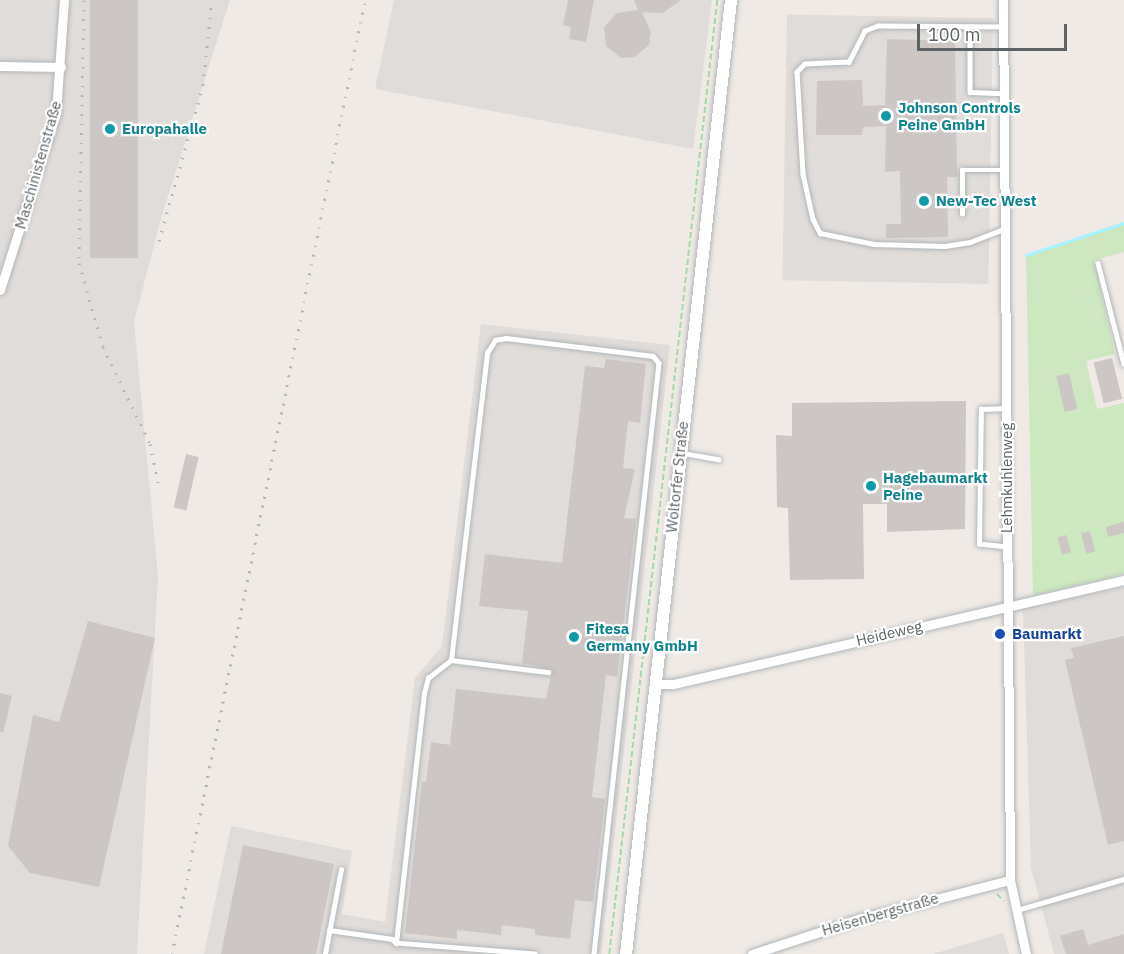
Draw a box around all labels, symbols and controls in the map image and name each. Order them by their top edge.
scale bar [920,12,1070,50]
text: 100 m [928,23,980,46]
place label: Johnson Controls Peine GmbH [898,98,1021,133]
street label: Maschinistenstraße [11,99,65,231]
marker: Johnson Controls Peine GmbH [879,109,893,123]
place label: Europahalle [122,120,207,138]
marker: Europahalle [103,122,117,136]
place label: New-Tec West [936,192,1036,210]
marker: New-Tec West [917,194,931,208]
street label: Woltorfer Straße [662,420,692,534]
street label: Lehmkuhlenweg [998,423,1016,533]
place label: Hagebaumarkt Peine [883,468,988,503]
marker: Hagebaumarkt Peine [864,479,878,493]
street label: Heideweg [854,617,924,649]
place label: Fitesa Germany GmbH [586,619,698,654]
place label: Baumarkt [1012,625,1082,643]
marker: Baumarkt [993,627,1007,641]
marker: Fitesa Germany GmbH [567,630,581,644]
street label: Heisenbergstraße [820,889,940,939]

